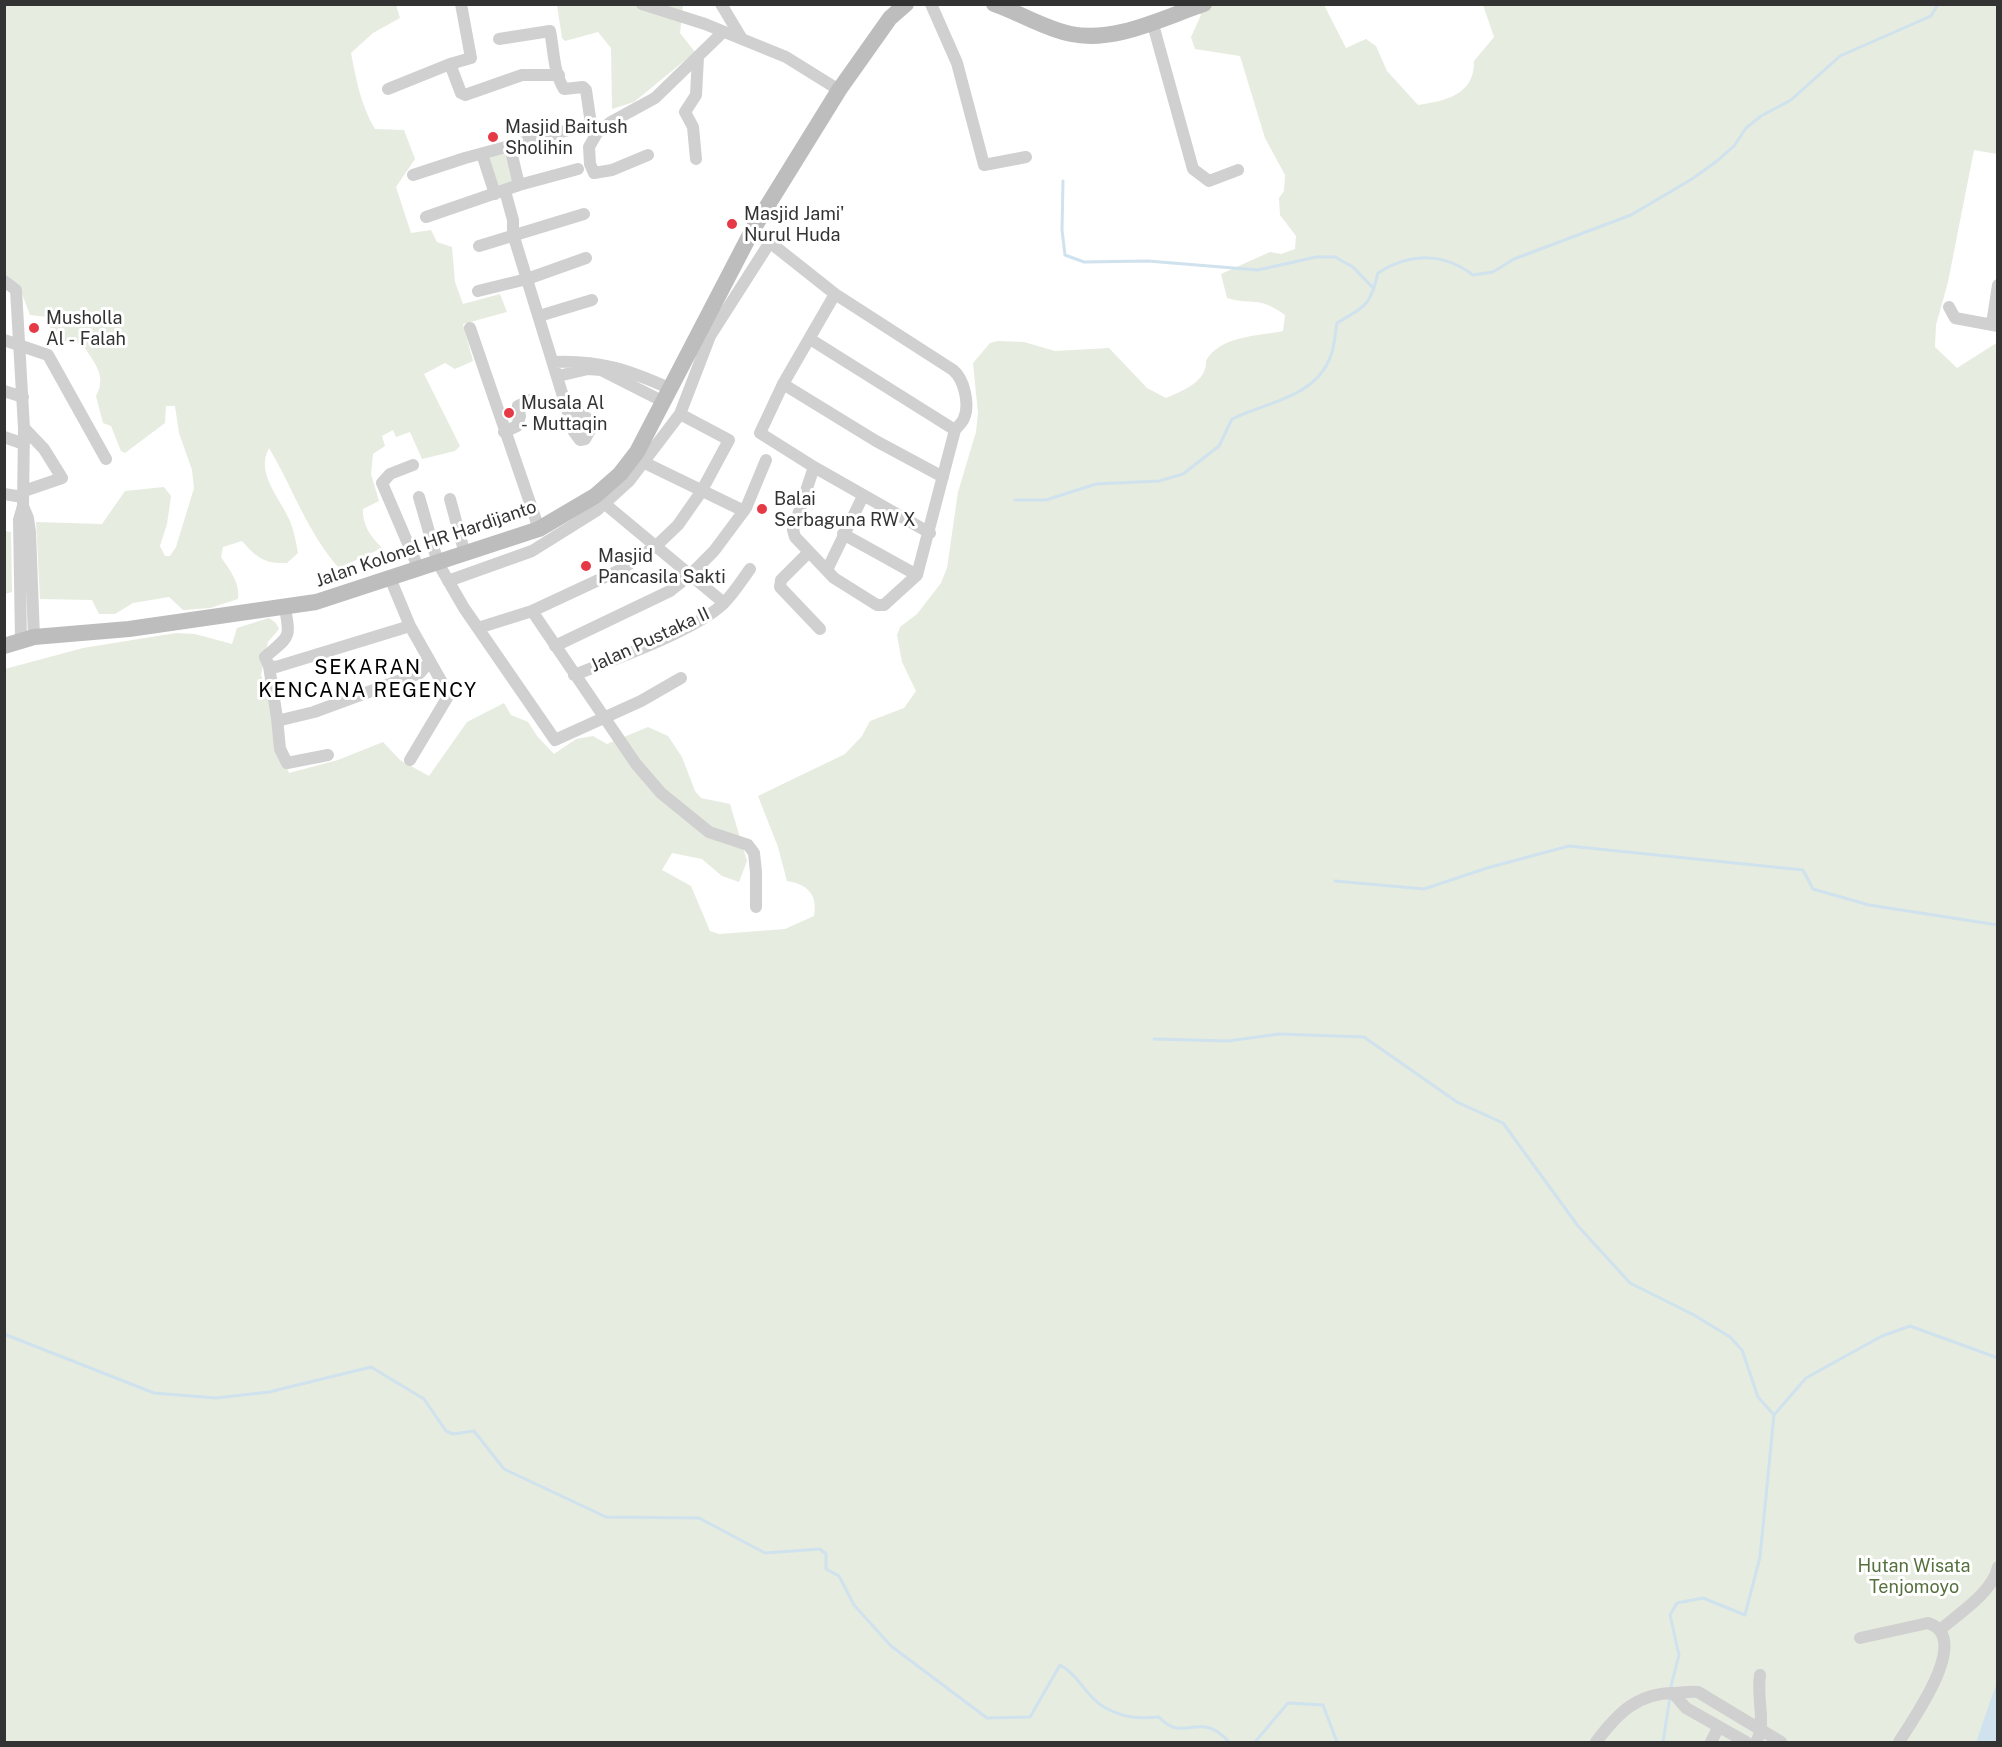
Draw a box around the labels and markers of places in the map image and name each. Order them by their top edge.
place label: Masjid Baitush Sholihin [505,116,628,158]
marker: Masjid Baitush Sholihin [486,130,500,144]
place label: Masjid Jami' Nurul Huda [744,203,845,246]
marker: Masjid Jami' Nurul Huda [725,217,739,231]
place label: Musholla Al - Falah [46,307,126,350]
marker: Musholla Al - Falah [27,321,41,335]
place label: Musala Al - Muttaqin [521,392,607,434]
marker: Musala Al - Muttaqin [502,406,516,420]
place label: Balai Serbaguna RW X [774,488,916,530]
marker: Balai Serbaguna RW X [755,502,769,516]
place label: Masjid Pancasila Sakti [598,545,726,588]
marker: Masjid Pancasila Sakti [579,559,593,573]

